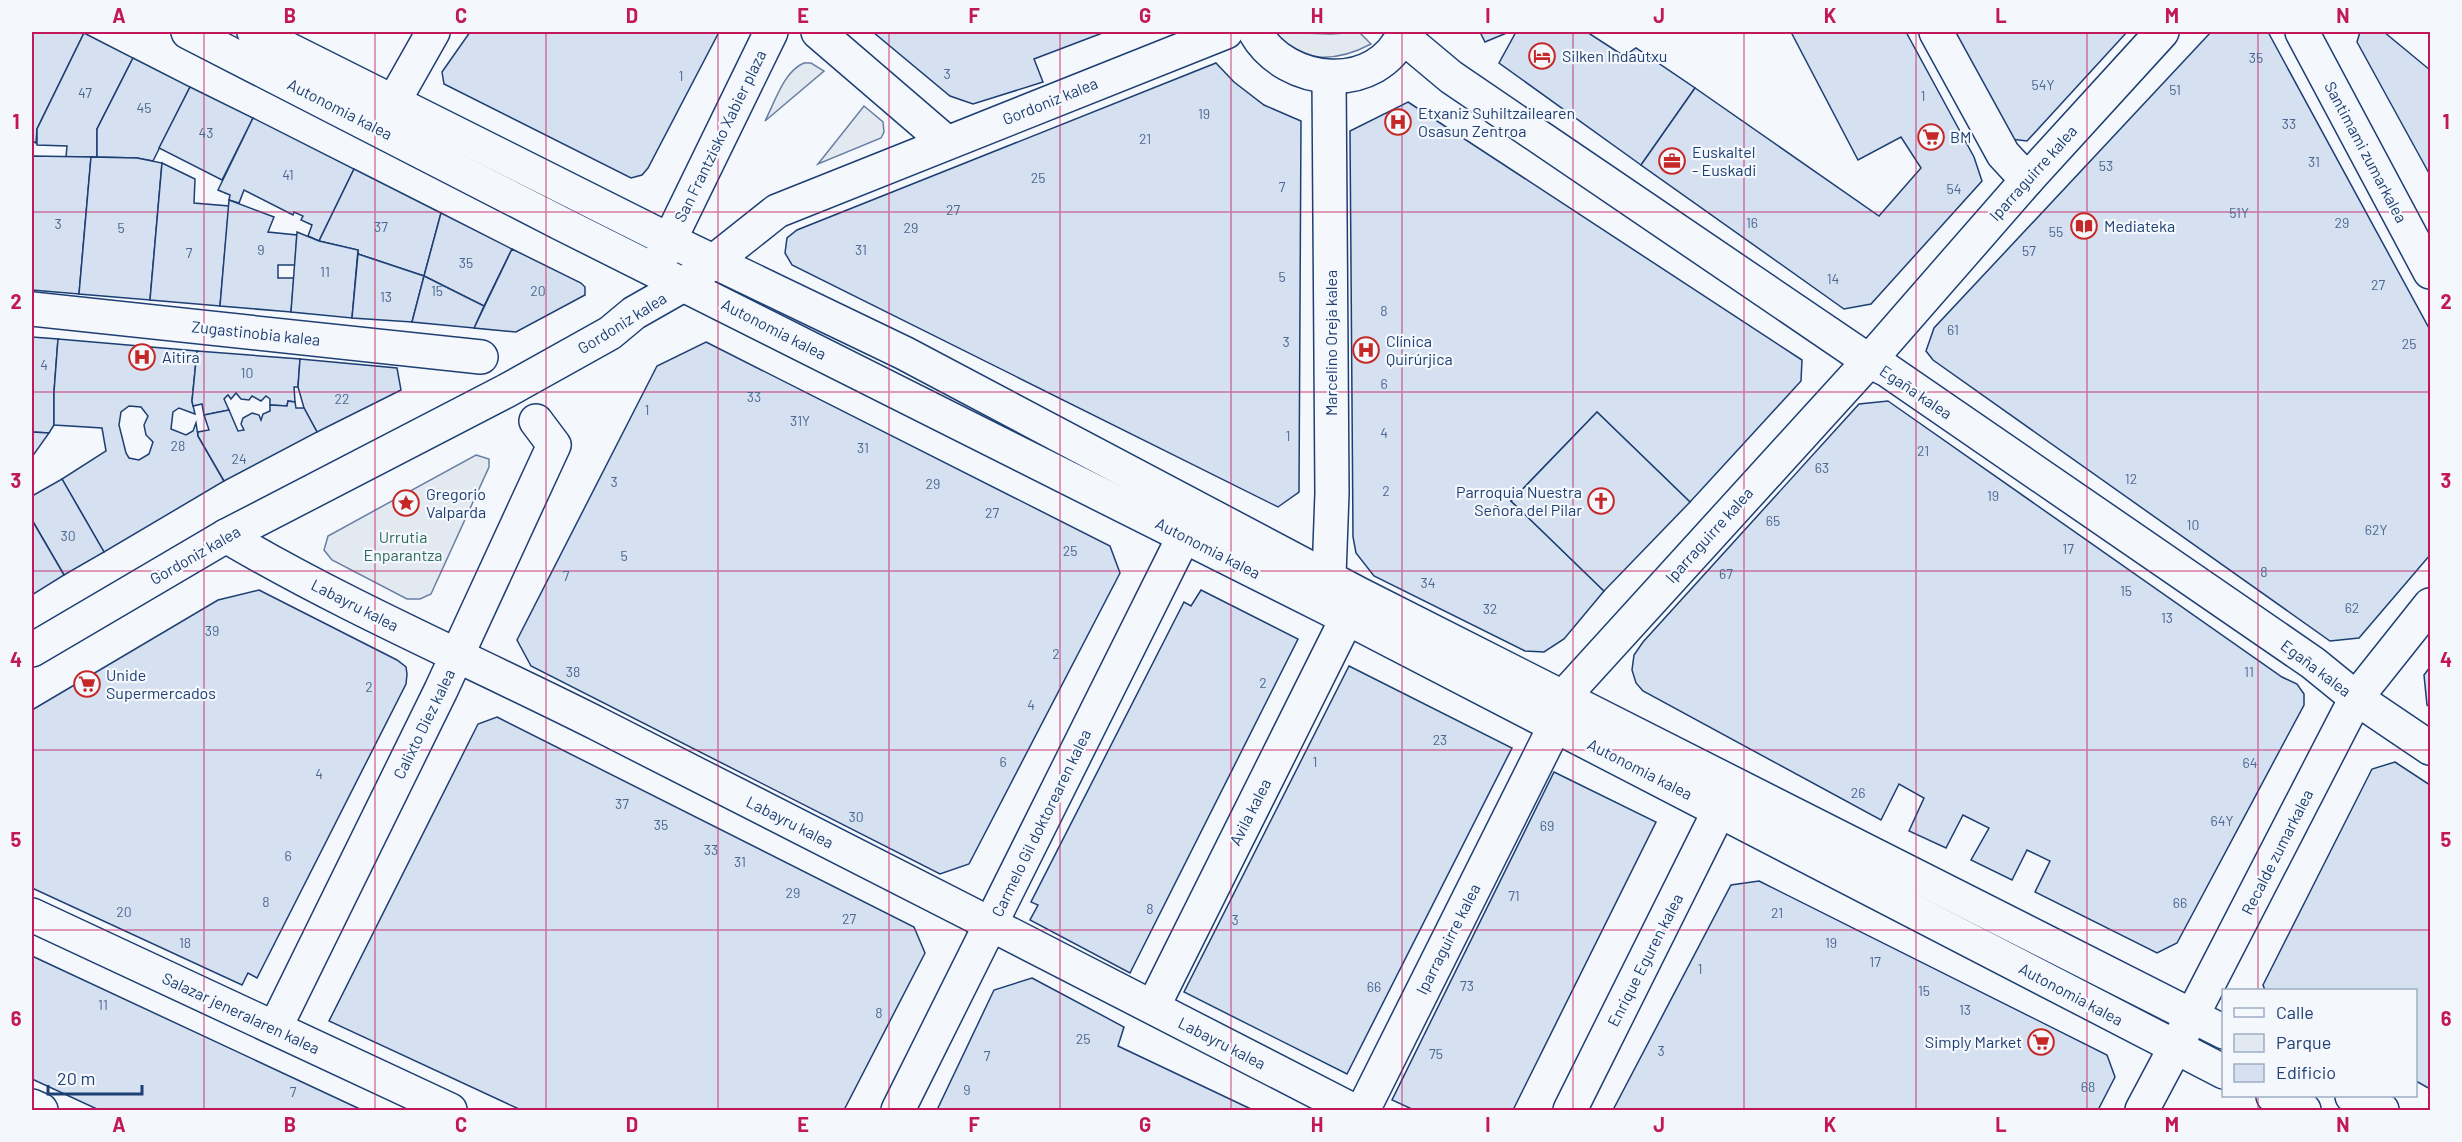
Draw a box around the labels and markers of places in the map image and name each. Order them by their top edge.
hotel icon: Silken Indautxu [1527,41,1557,71]
place label: Silken Indautxu [1562,46,1667,65]
place label: Etxaniz Suhiltzailearen Osasun Zentroa [1418,103,1575,140]
hospital icon: Etxaniz Suhiltzailearen Osasun Zentroa [1383,107,1413,137]
supermarket icon: BM [1916,122,1946,152]
place label: BM [1950,127,1971,146]
place label: Euskaltel - Euskadi [1692,142,1756,179]
office icon: Euskaltel - Euskadi [1657,146,1687,176]
library icon: Mediateka [2069,211,2099,241]
place label: Mediateka [2104,216,2175,235]
place label: Clínica Quirúrjica [1386,331,1453,368]
hospital icon: Clínica Quirúrjica [1351,335,1381,365]
hospital icon: Aitira [127,342,157,372]
place label: Aitira [162,347,200,366]
place label: Parroquia Nuestra Señora del Pilar [1456,482,1582,519]
place label: Gregorio Valparda [426,484,486,521]
church icon: Parroquia Nuestra Señora del Pilar [1586,486,1616,516]
place icon: Gregorio Valparda [391,488,421,518]
place label: Unide Supermercados [106,665,216,702]
supermarket icon: Unide Supermercados [72,669,102,699]
supermarket icon: Simply Market [2026,1027,2056,1057]
place label: Simply Market [1925,1032,2022,1051]

